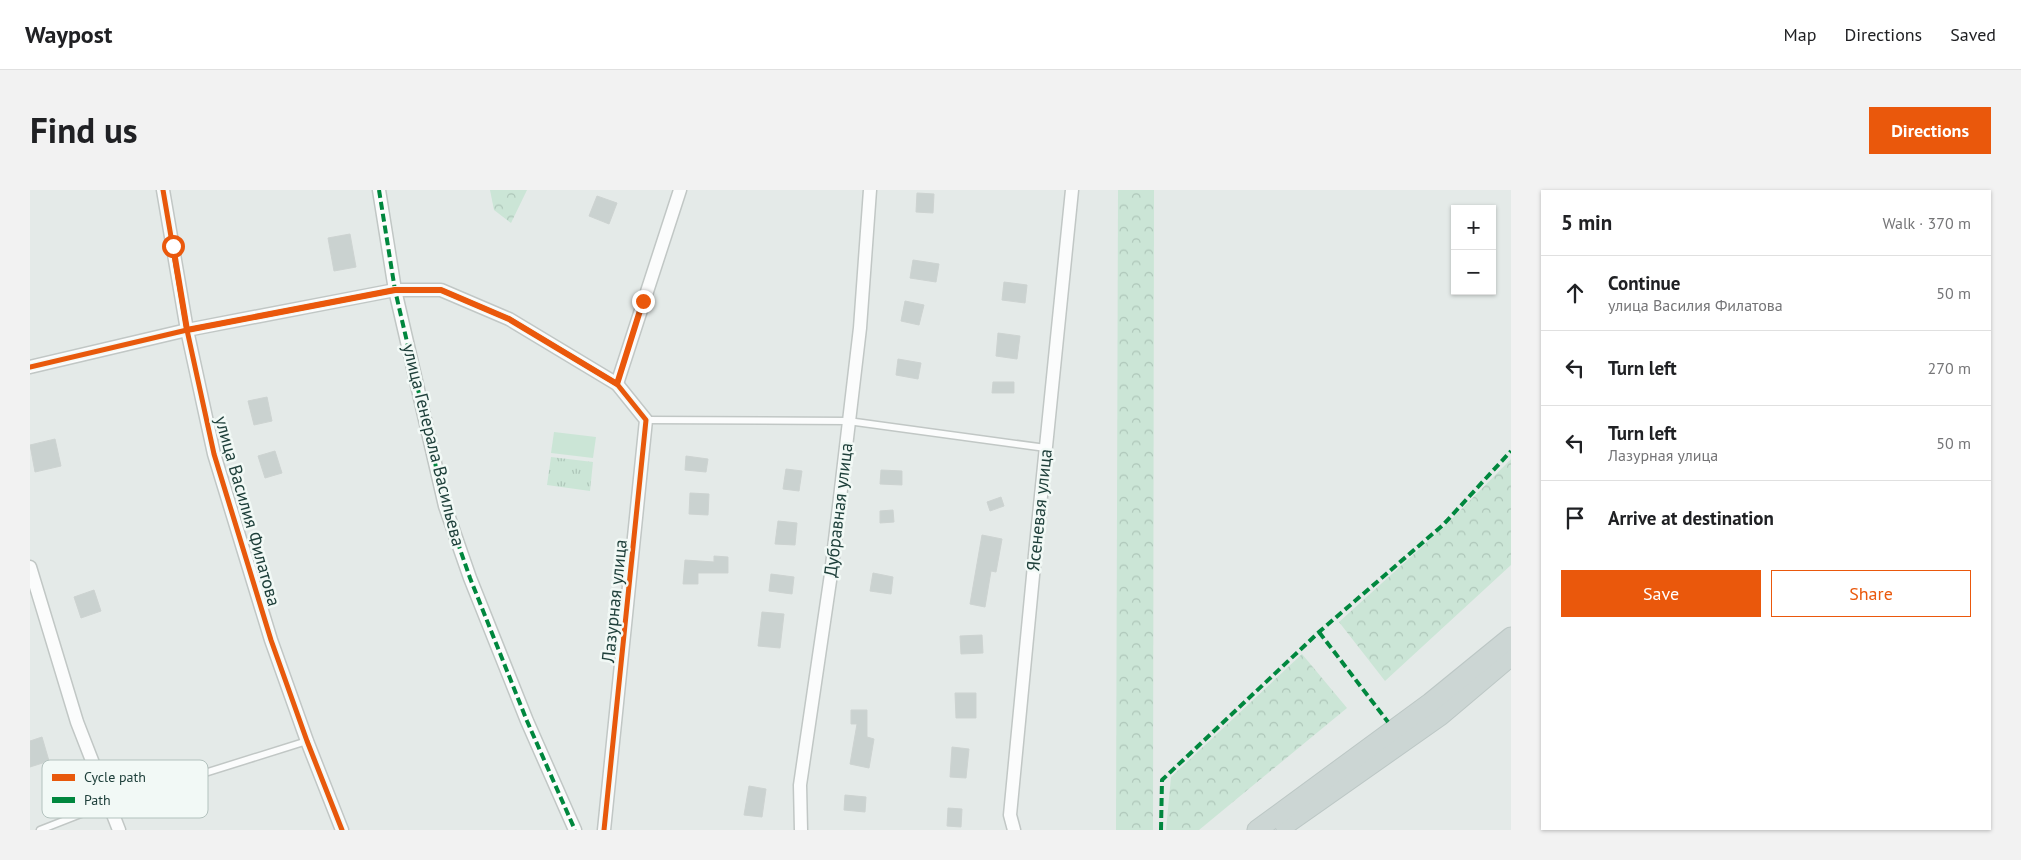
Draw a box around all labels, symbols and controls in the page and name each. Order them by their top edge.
text: Waypost [25,19,112,50]
text: Map [1784,23,1816,46]
text: Directions [1844,23,1922,46]
text: Saved [1950,23,1996,46]
text: Find us [30,107,138,153]
button: Directions [1869,107,1991,154]
map controls [1451,205,1496,295]
button: + [1451,205,1496,250]
text: 5 min [1561,209,1612,236]
text: Walk · 370 m [1882,213,1971,233]
route start [162,235,185,258]
button: − [1451,250,1496,295]
text: Continue [1608,271,1680,295]
icon: ahead [1561,279,1589,307]
text: 50 m [1936,283,1971,303]
route end [632,290,655,313]
text: улица Василия Филатова [1608,295,1783,315]
street label: улица Генерала Васильева [398,341,470,549]
icon: left [1561,354,1589,382]
text: Turn left [1608,356,1677,380]
text: 270 m [1928,358,1971,378]
street label: улица Василия Филатова [210,413,286,609]
text: Turn left [1608,421,1677,445]
icon: left [1561,429,1589,457]
text: 50 m [1936,433,1971,453]
street label: Дубравная улица [818,442,858,578]
text: Лазурная улица [1608,445,1718,465]
street label: Ясеневая улица [1021,448,1057,572]
icon: arrive [1561,504,1589,532]
text: Arrive at destination [1608,506,1774,530]
street label: Лазурная улица [596,538,632,665]
button: Save [1561,570,1761,617]
button: Share [1771,570,1971,617]
legend [42,760,208,818]
text: Cycle path [84,768,146,786]
text: Path [84,791,111,809]

